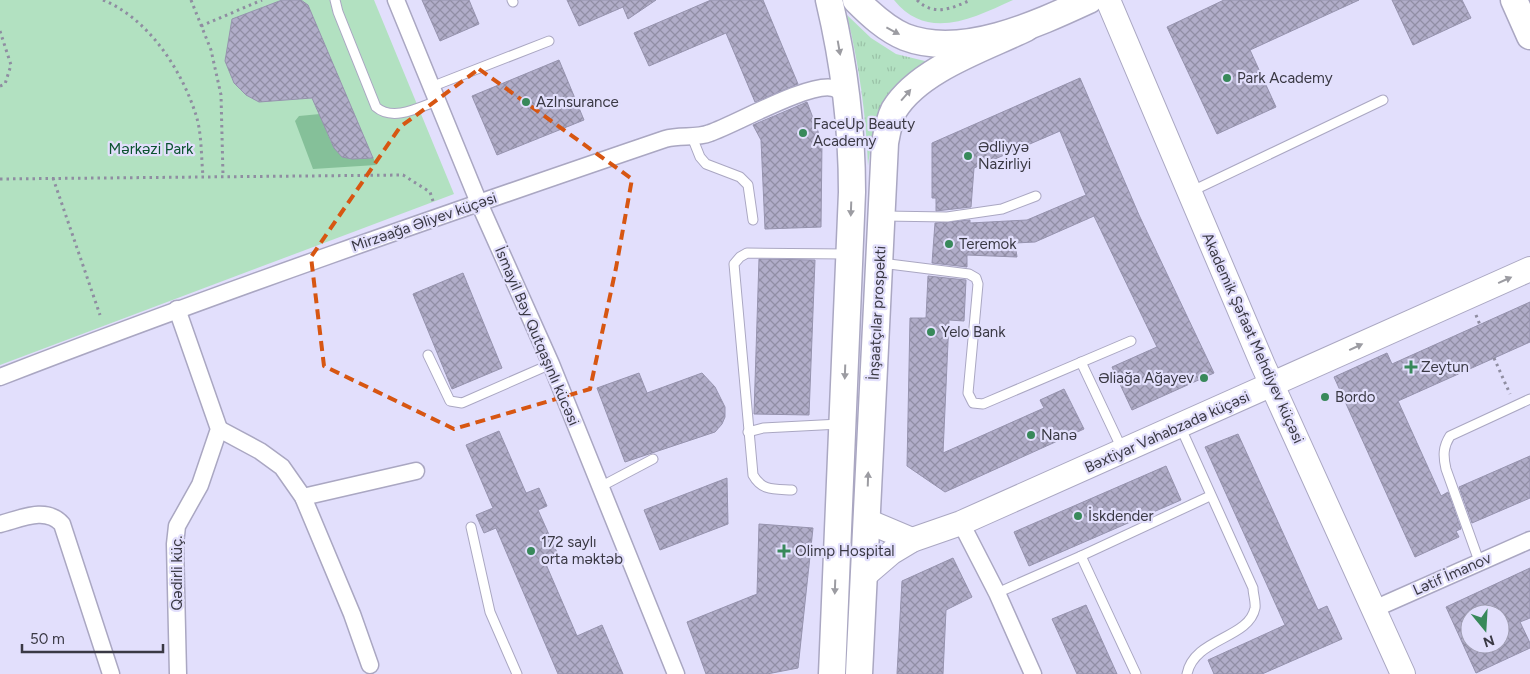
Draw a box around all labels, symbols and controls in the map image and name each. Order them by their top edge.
one-way arrow [886,27,900,35]
one-way arrow [836,40,844,56]
place label: Park Academy [1237,69,1333,87]
marker: Park Academy [1221,72,1233,84]
one-way arrow [901,89,912,102]
place label: AzInsurance [536,93,619,111]
marker: AzInsurance [520,96,532,108]
place label: FaceUp Beauty Academy [813,115,915,150]
marker: FaceUp Beauty Academy [797,127,809,139]
place label: Ədliyyə Nazirliyi [978,138,1031,173]
park label: Mərkəzi Park [109,140,194,158]
marker: Ədliyyə Nazirliyi [962,150,974,162]
street label: Mirzəağa Əliyev küçəsi [349,189,499,255]
one-way arrow [847,202,855,218]
street label: Akademik Şəfaət Mehdiyev küçəsi [1198,230,1308,446]
place label: Teremok [959,235,1017,253]
marker: Teremok [943,238,955,250]
street label: İsmayil Bəy Qutqaşınlı kücəsi [491,244,583,428]
street label: İnşaatçılar prospekti [864,245,890,381]
one-way arrow [1498,276,1512,284]
place label: Yelo Bank [941,323,1006,341]
marker: Yelo Bank [925,326,937,338]
one-way arrow [1349,343,1363,351]
place label: Zeytun [1421,358,1469,376]
marker: Zeytun [1405,361,1417,373]
one-way arrow [840,364,848,380]
place label: Əliağa Ağayev [1098,369,1194,387]
marker: Əliağa Ağayev [1198,372,1210,384]
street label: Bəxtiyar Vahabzadə küçəsi [1082,387,1252,477]
place label: Bordo [1335,388,1376,406]
marker: Bordo [1319,391,1331,403]
place label: Nanə [1041,426,1077,444]
marker: Nanə [1025,429,1037,441]
one-way arrow [864,471,872,487]
place label: İskdender [1088,507,1154,525]
marker: İskdender [1072,510,1084,522]
place label: 172 saylı orta məktəb [541,533,623,568]
street label: Qədirli küç. [168,536,186,610]
place label: Olimp Hospital [795,542,895,560]
marker: Olimp Hospital [777,544,791,558]
marker: 172 saylı orta məktəb [525,545,537,557]
street label: Lətif İmanov [1410,549,1494,599]
one-way arrow [831,579,839,595]
north arrow [1460,604,1510,654]
scale bar [22,622,164,654]
text: 50 m [30,630,65,648]
text: N [1481,631,1497,651]

